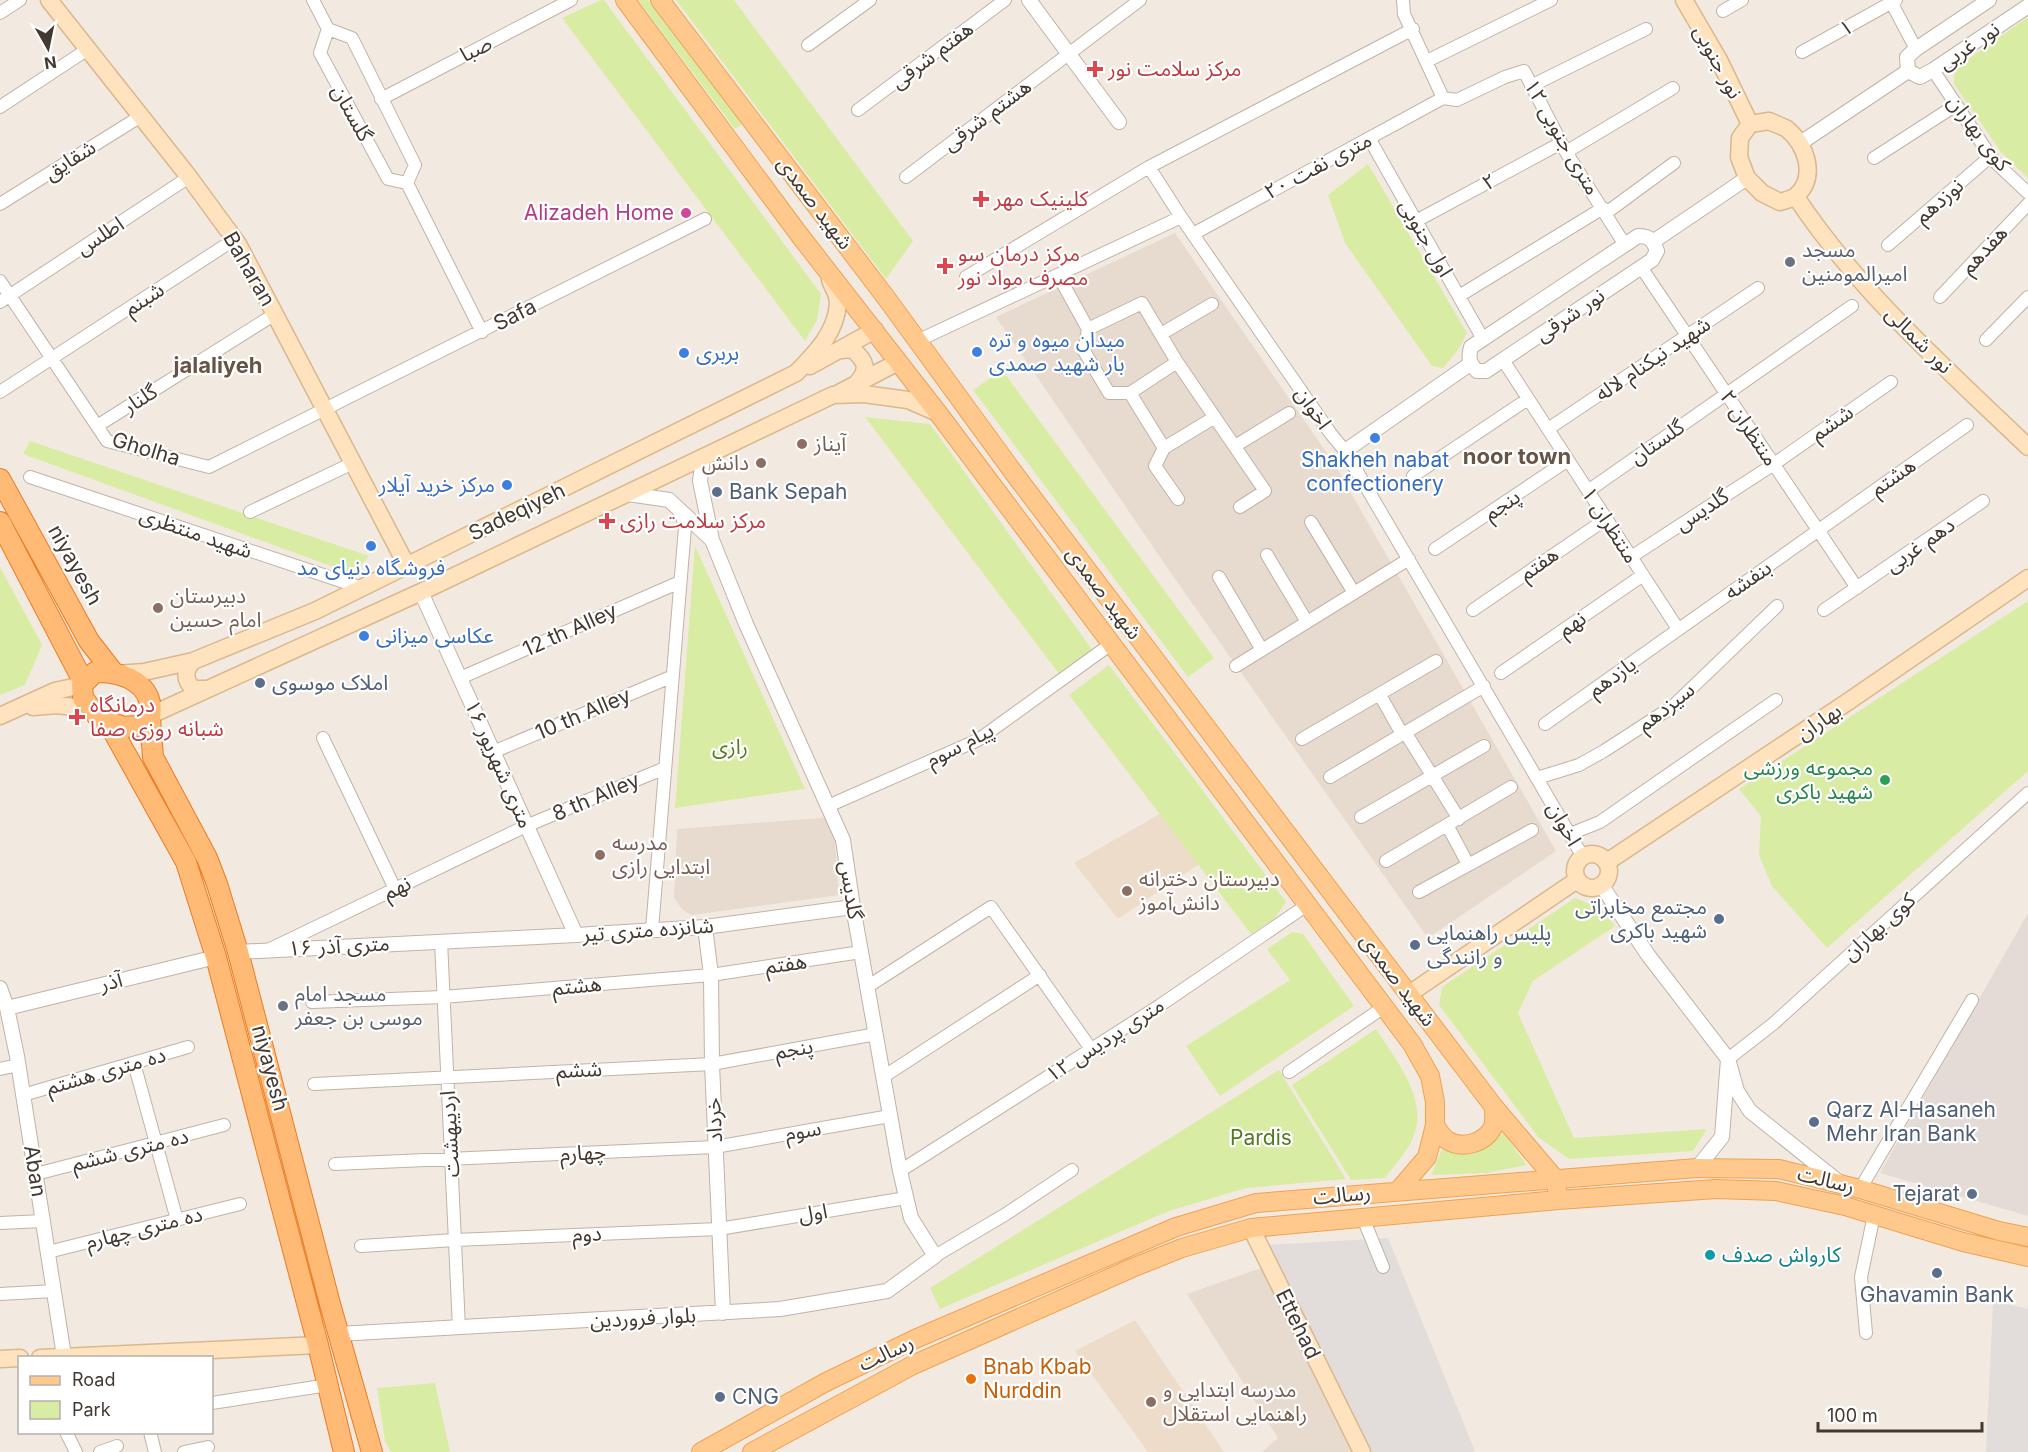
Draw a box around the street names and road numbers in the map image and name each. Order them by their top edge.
street label: ۱ [1834,14,1857,41]
street label: هفتم شرقی [885,15,980,96]
street label: نور غربی [1933,16,2004,75]
street label: نور جنوبی [1689,21,1748,103]
street label: صبا [456,30,496,67]
street label: هشتم شرقی [937,73,1038,158]
street label: ۱۲ متری جنوبی [1519,74,1606,199]
street label: گلستان [327,80,378,146]
street label: کوی بهاران [1943,89,2016,176]
street label: ۲۰ متری نفت [1260,127,1376,204]
street label: شقایق [39,134,101,186]
street label: شهید صمدی [772,151,859,254]
street label: ۲ [1477,168,1500,195]
street label: نوزدهم [1909,173,1970,231]
street label: اول جنوبی [1394,194,1459,281]
street label: اطلس [71,211,128,260]
street label: هفدهم [1955,220,2015,281]
street label: Baharan [218,227,281,310]
street label: شبنم [119,276,170,323]
street label: نور شرقی [1530,282,1609,347]
street label: Safa [489,293,540,336]
street label: نور شمالی [1881,301,1958,378]
street label: شهید نیکنام لاله [1590,311,1717,410]
street label: گلنار [117,378,162,419]
street label: اخوان [1290,381,1337,434]
street label: منتظران ۲ [1715,385,1784,470]
street label: ششم [1806,399,1859,449]
street label: گلستان [1625,414,1689,469]
street label: Gholha [109,426,183,471]
street label: هشتم [1865,452,1922,503]
street label: Sadeqiyeh [464,477,569,546]
street label: منتظران ۱ [1576,482,1644,568]
street label: پنجم [1479,483,1526,528]
street label: گلدیس [1670,483,1734,536]
street label: شهید منتظری [137,502,256,563]
street label: دهم غربی [1880,512,1961,580]
street label: niyayesh [43,520,108,609]
street label: شهید صمدی [1061,541,1148,644]
street label: هفتم [1514,541,1565,588]
street label: بنفشه [1720,555,1776,605]
street label: 12 th Alley [519,598,621,661]
street label: نهم [1553,605,1592,644]
street label: یازدهم [1583,651,1642,705]
street label: سیزدهم [1632,676,1701,739]
street label: 10 th Alley [531,682,634,745]
street label: ۱۶ متری شهریور [460,696,539,832]
street label: بهاران [1791,698,1846,746]
street label: پیام سوم [922,717,1000,776]
street label: 8 th Alley [548,767,643,826]
street label: اخوان [1542,797,1587,850]
street label: گلدیس [835,859,869,921]
street label: نهم [379,870,416,908]
street label: کوی بهاران [1837,887,1921,966]
street label: شانزده متری تیر [580,912,715,947]
street label: شهید صمدی [1355,928,1442,1031]
street label: ۱۶ متری آذر [288,930,390,961]
street label: هفتم [763,948,809,982]
street label: آذر [96,966,126,997]
street label: هشتم [551,971,603,1003]
street label: ۱۲ متری پردیس [1041,992,1169,1088]
street label: niyayesh [247,1022,294,1114]
street label: پنجم [773,1033,816,1067]
street label: ده متری هشتم [43,1042,169,1102]
street label: ششم [555,1056,603,1086]
street label: اردیبهشت [435,1090,464,1178]
street label: خرداد [700,1097,727,1143]
street label: سوم [783,1115,824,1150]
street label: ده متری ششم [69,1123,192,1179]
street label: چهارم [559,1139,607,1170]
street label: Aban [19,1143,52,1198]
street label: رسالت [1795,1160,1857,1199]
street label: رسالت [1312,1180,1372,1209]
street label: اول [797,1198,829,1227]
street label: ده متری چهارم [83,1201,206,1258]
street label: دوم [572,1220,602,1251]
street label: Ettehad [1271,1285,1326,1363]
street label: بلوار فروردین [589,1302,697,1333]
street label: رسالت [854,1329,917,1376]

